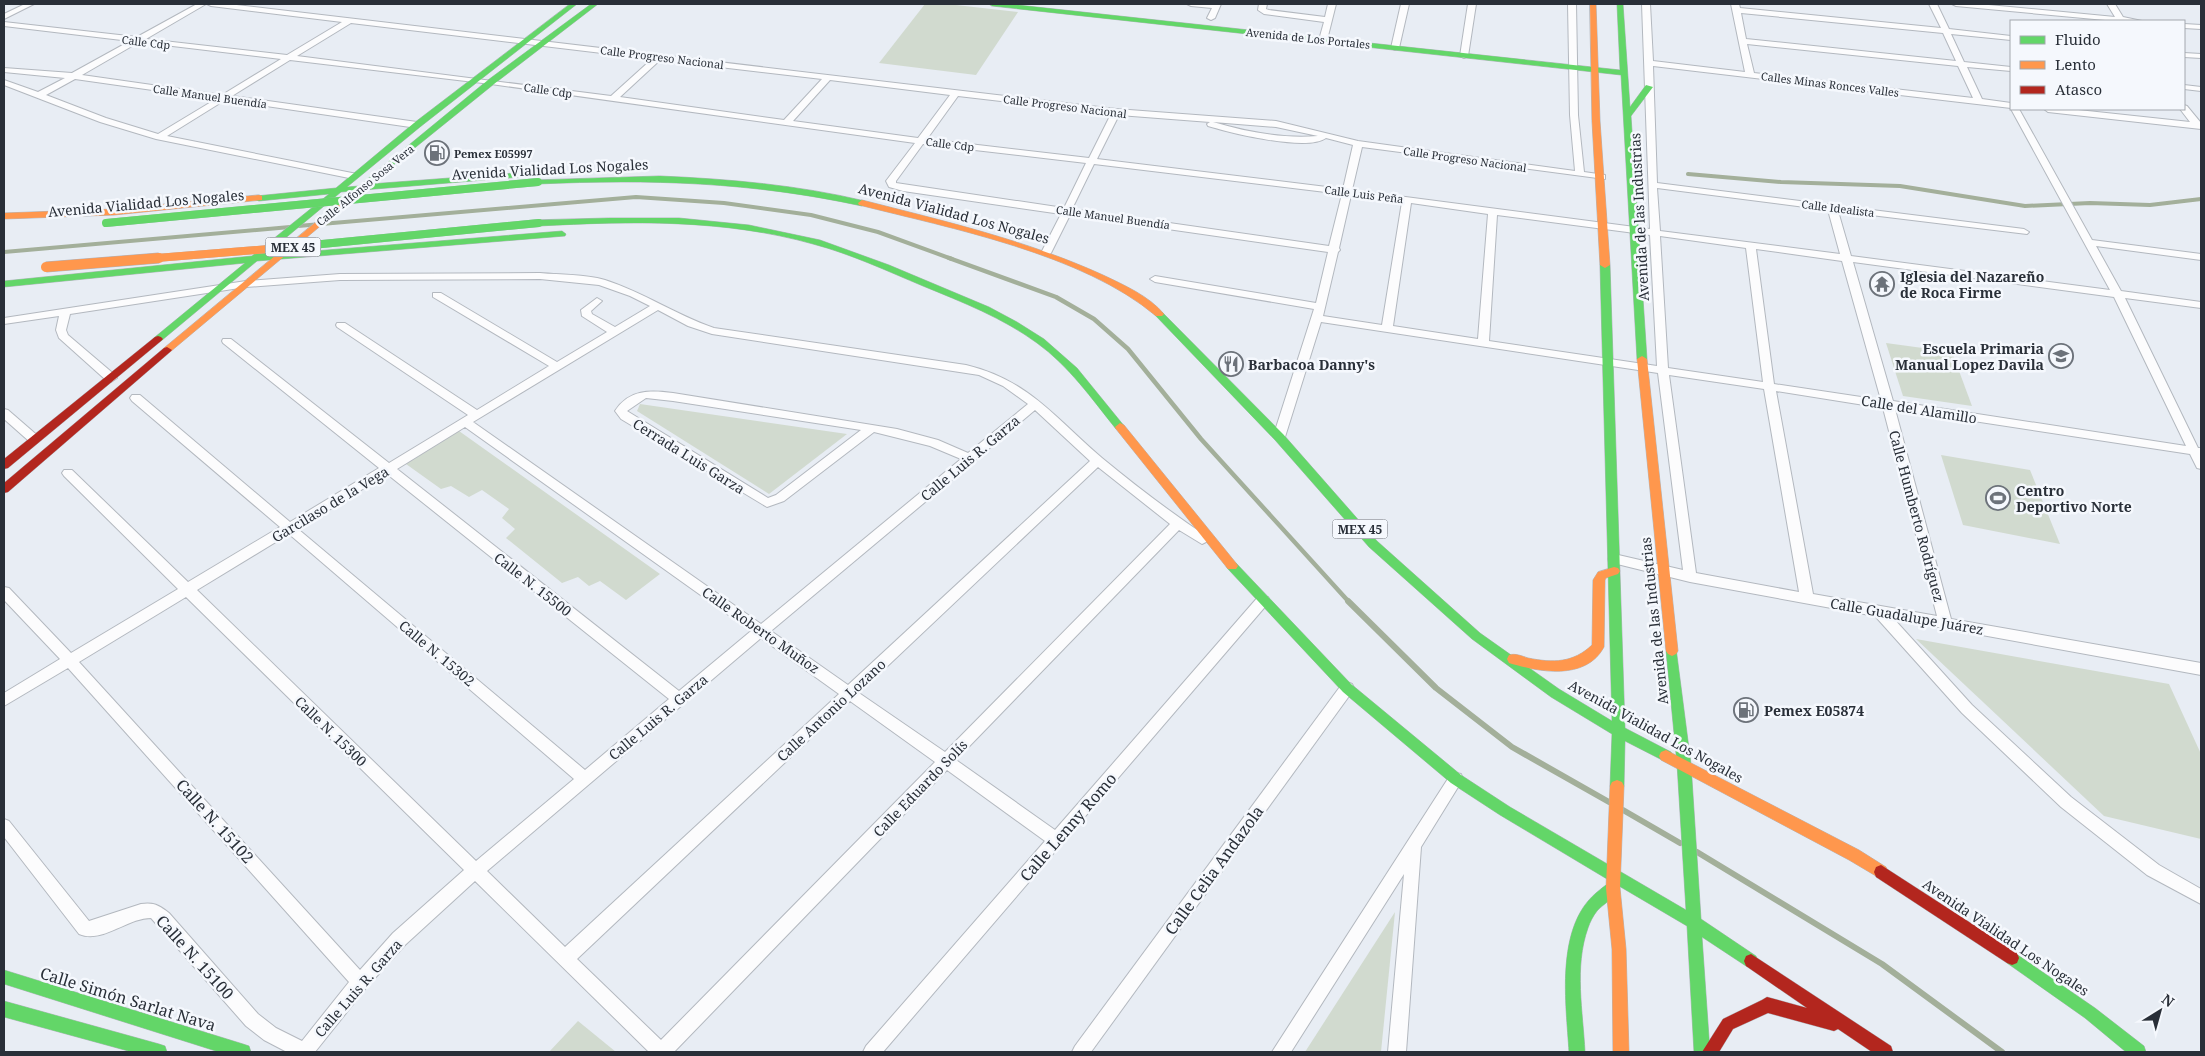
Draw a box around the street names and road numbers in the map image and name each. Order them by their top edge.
street label: Avenida de Los Portales [1245,24,1371,52]
street label: Calle Cdp [121,32,171,52]
street label: Calle Progreso Nacional [599,42,725,72]
street label: Calles Minas Ronces Valles [1760,68,1900,100]
street label: Calle Cdp [523,79,573,101]
street label: Calle Manuel Buendía [152,81,268,111]
street label: Calle Progreso Nacional [1002,91,1128,121]
street label: Avenida de las Industrias [1625,132,1653,302]
street label: Calle Cdp [925,134,975,154]
street label: Calle Alfonso Sosa Vera [313,141,417,229]
street label: Calle Progreso Nacional [1402,143,1528,175]
street label: Avenida Vialidad Los Nogales [451,154,649,184]
street label: Avenida Vialidad Los Nogales [857,178,1051,248]
street label: Calle Luis Peña [1324,182,1404,206]
street label: Avenida Vialidad Los Nogales [47,185,245,221]
street label: Calle Idealista [1801,196,1875,220]
street label: Calle Manuel Buendía [1055,202,1171,232]
road number: MEX 45 [266,238,320,256]
street label: Calle del Alamillo [1860,390,1978,428]
street label: Calle Luis R. Garza [916,411,1024,505]
street label: Cerrada Luis Garza [629,414,749,498]
street label: Calle Humberto Rodríguez [1885,428,1949,604]
street label: Garcilaso de la Vega [268,461,392,546]
road number: MEX 45 [1332,520,1388,538]
street label: Avenida de las Industrias [1636,536,1672,706]
street label: Calle N. 15500 [490,548,576,620]
street label: Calle Roberto Muñoz [699,582,823,678]
street label: Calle Guadalupe Juárez [1829,593,1985,639]
street label: Calle N. 15302 [395,616,479,690]
street label: Calle Antonio Lozano [772,655,890,765]
street label: Calle Luis R. Garza [604,670,712,764]
street label: Avenida Vialidad Los Nogales [1565,675,1747,787]
street label: Calle N. 15300 [291,692,371,770]
street label: Calle Eduardo Solís [869,735,971,841]
street label: Calle Lenny Romo [1015,768,1121,886]
street label: Calle N. 15102 [171,774,259,868]
street label: Calle Celia Andazola [1160,801,1268,939]
street label: Avenida Vialidad Los Nogales [1919,874,2093,1000]
street label: Calle N. 15100 [151,910,239,1004]
street label: Calle Luis R. Garza [310,935,406,1041]
street label: Calle Simón Sarlat Nava [37,962,219,1036]

